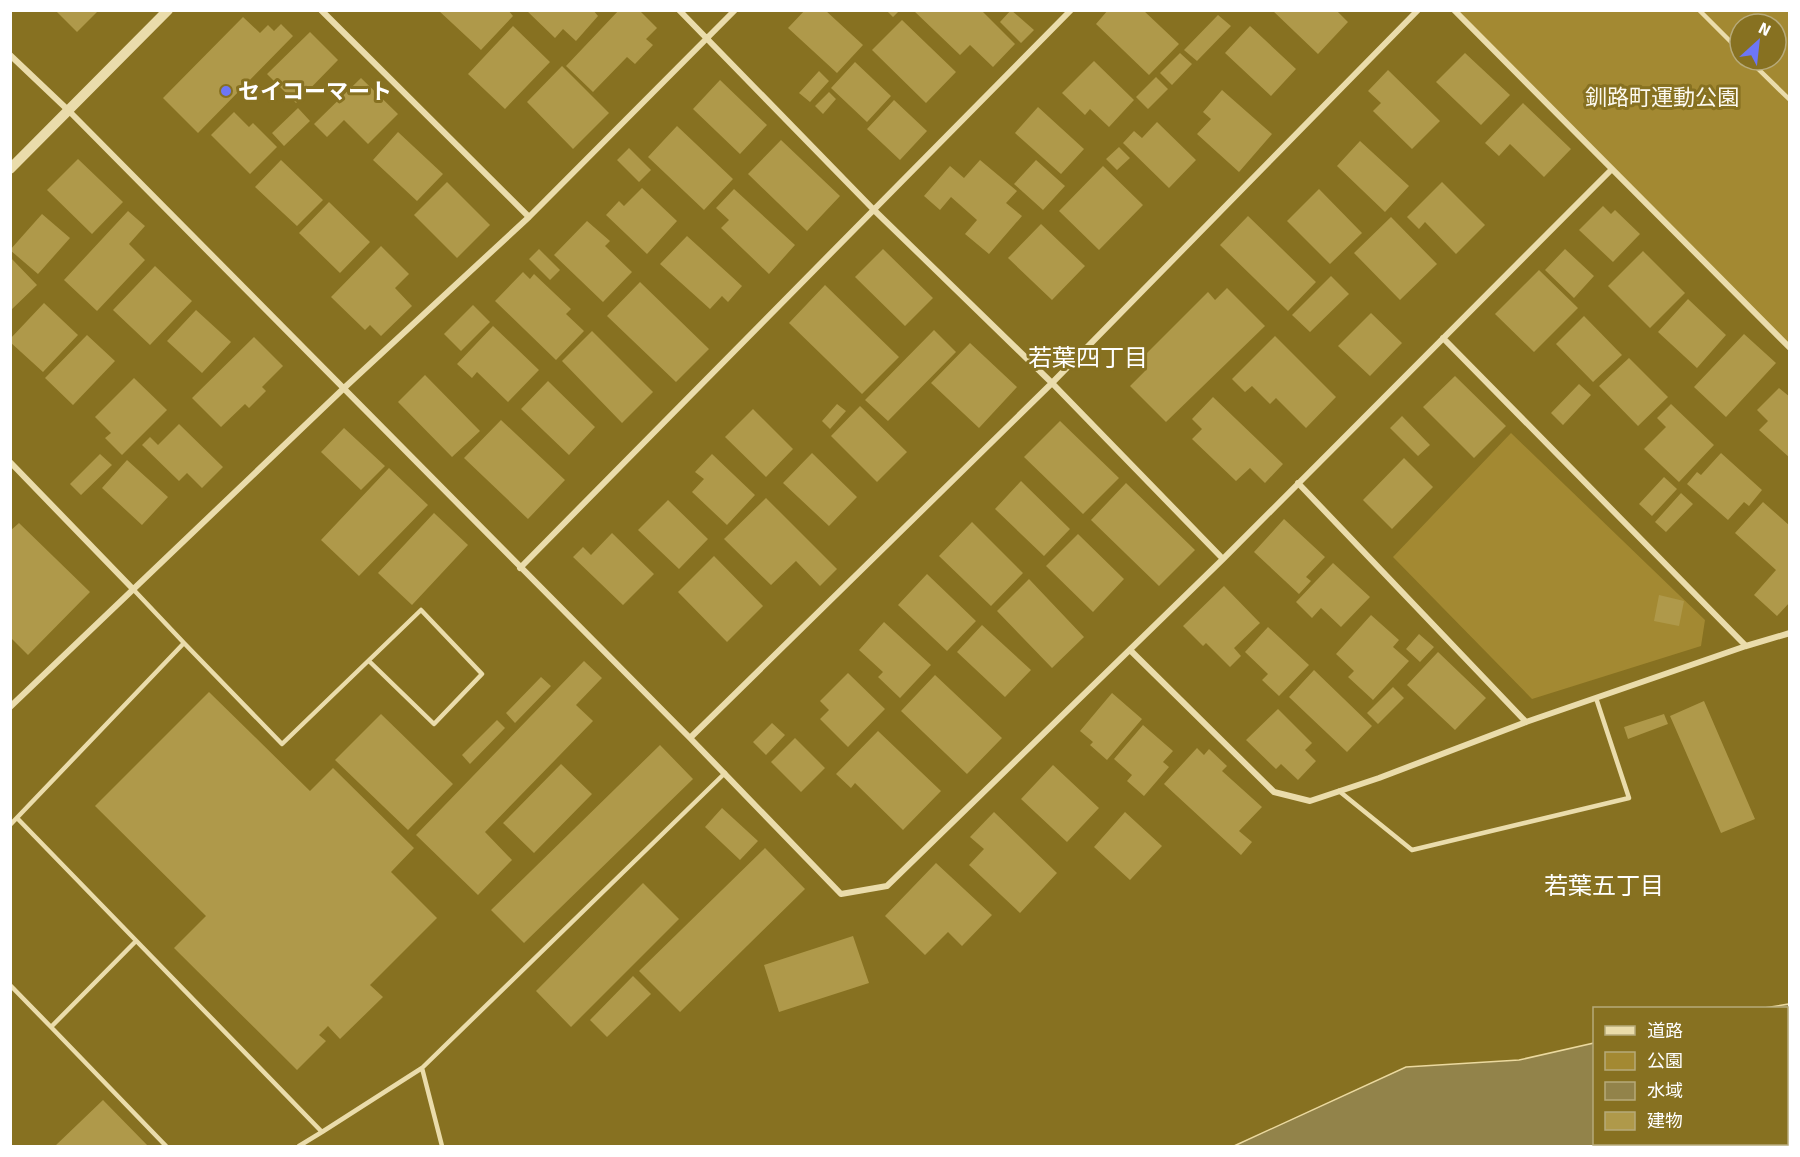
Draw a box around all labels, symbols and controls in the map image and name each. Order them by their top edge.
north arrow [1728,12,1788,72]
text: N [1755,18,1774,41]
place label: セイコーマート [238,78,392,105]
marker: セイコーマート [219,84,233,98]
park label: 釧路町運動公園 [1585,84,1739,111]
district label: 若葉四丁目 [1028,343,1148,373]
district label: 若葉五丁目 [1544,871,1664,901]
legend [1593,1007,1788,1145]
text: 道路 [1647,1020,1683,1042]
text: 公園 [1647,1050,1683,1072]
text: 水域 [1647,1080,1683,1102]
text: 建物 [1647,1110,1683,1132]

